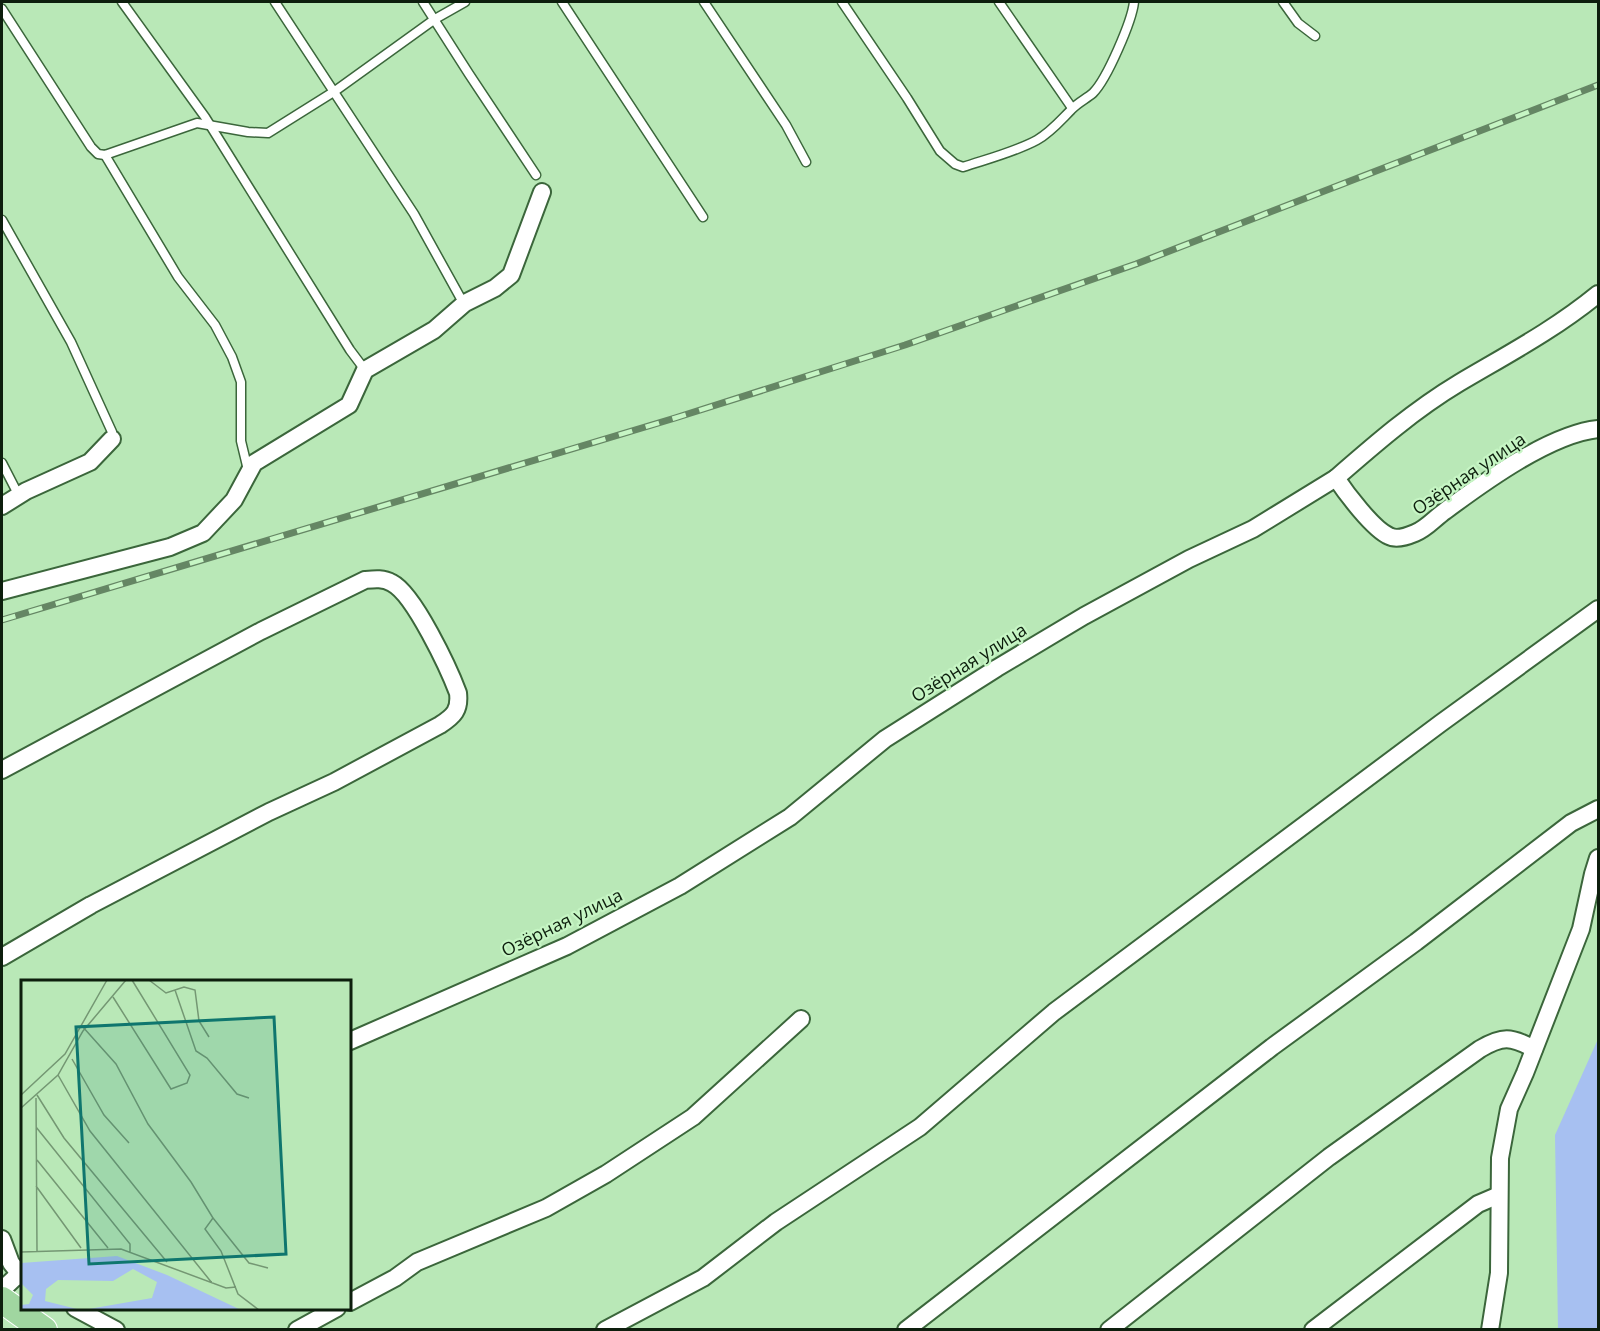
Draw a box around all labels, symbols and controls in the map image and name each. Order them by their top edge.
street label: Озёрная улица [1407,426,1530,520]
street label: Озёрная улица [906,617,1031,707]
street label: Озёрная улица [497,882,626,962]
inset map [21,980,351,1310]

